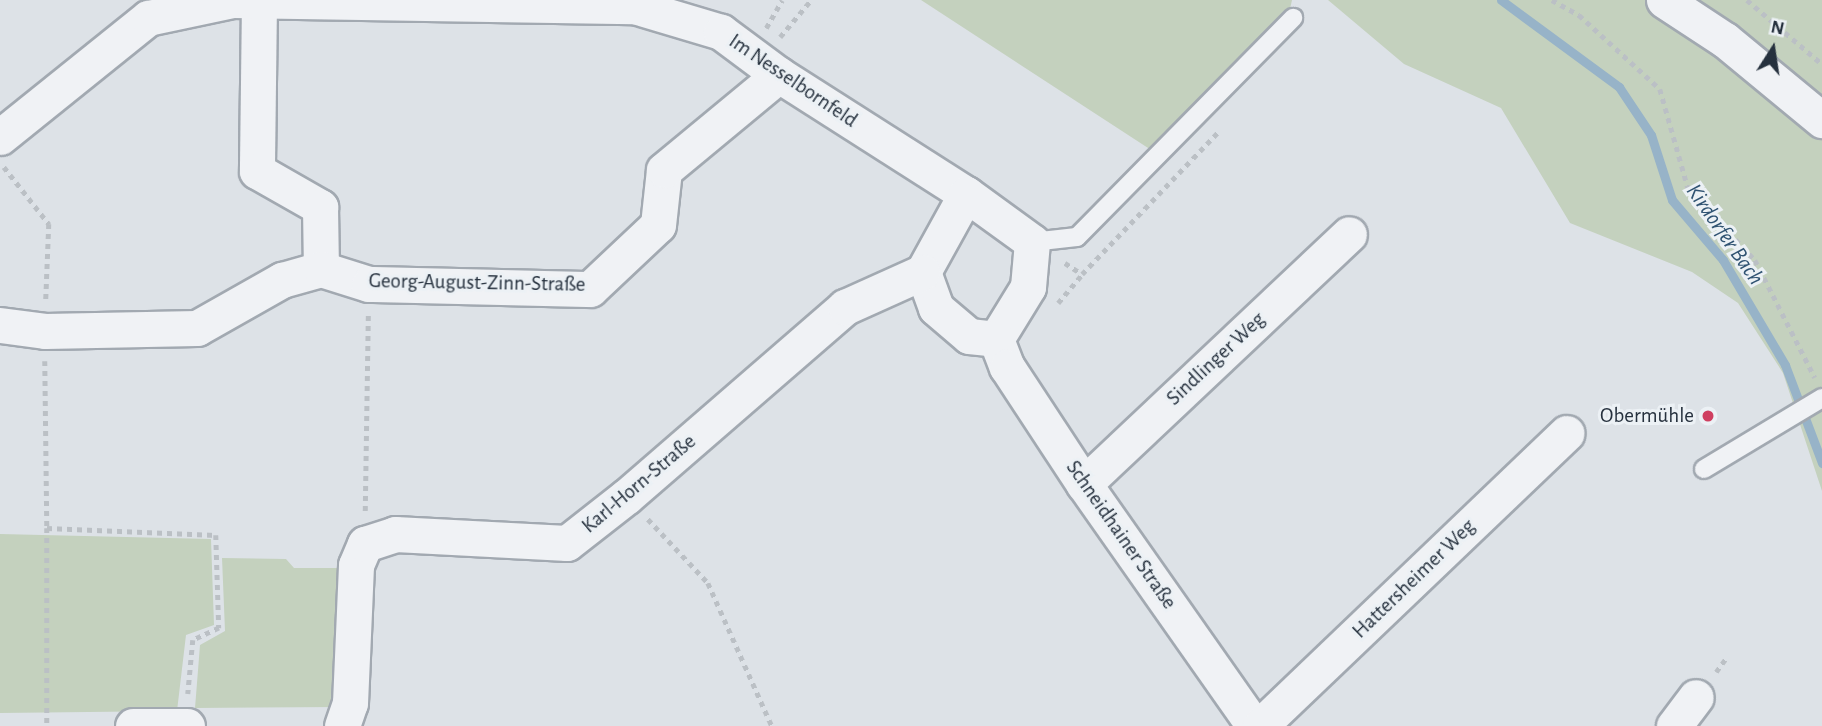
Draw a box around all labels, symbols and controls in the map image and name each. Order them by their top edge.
north arrow [1738,14,1808,84]
text: N [1769,17,1786,39]
street label: Im Nesselbornfeld [724,29,862,133]
water label: Kirdorfer Bach [1679,179,1769,291]
street label: Georg-August-Zinn-Straße [368,269,586,297]
street label: Sindlinger Weg [1162,307,1270,411]
place label: Obermühle [1600,403,1694,429]
marker: Obermühle [1700,408,1716,424]
street label: Karl-Horn-Straße [577,429,701,539]
street label: Schneidhainer Straße [1060,456,1182,614]
street label: Hattersheimer Weg [1347,514,1481,644]

